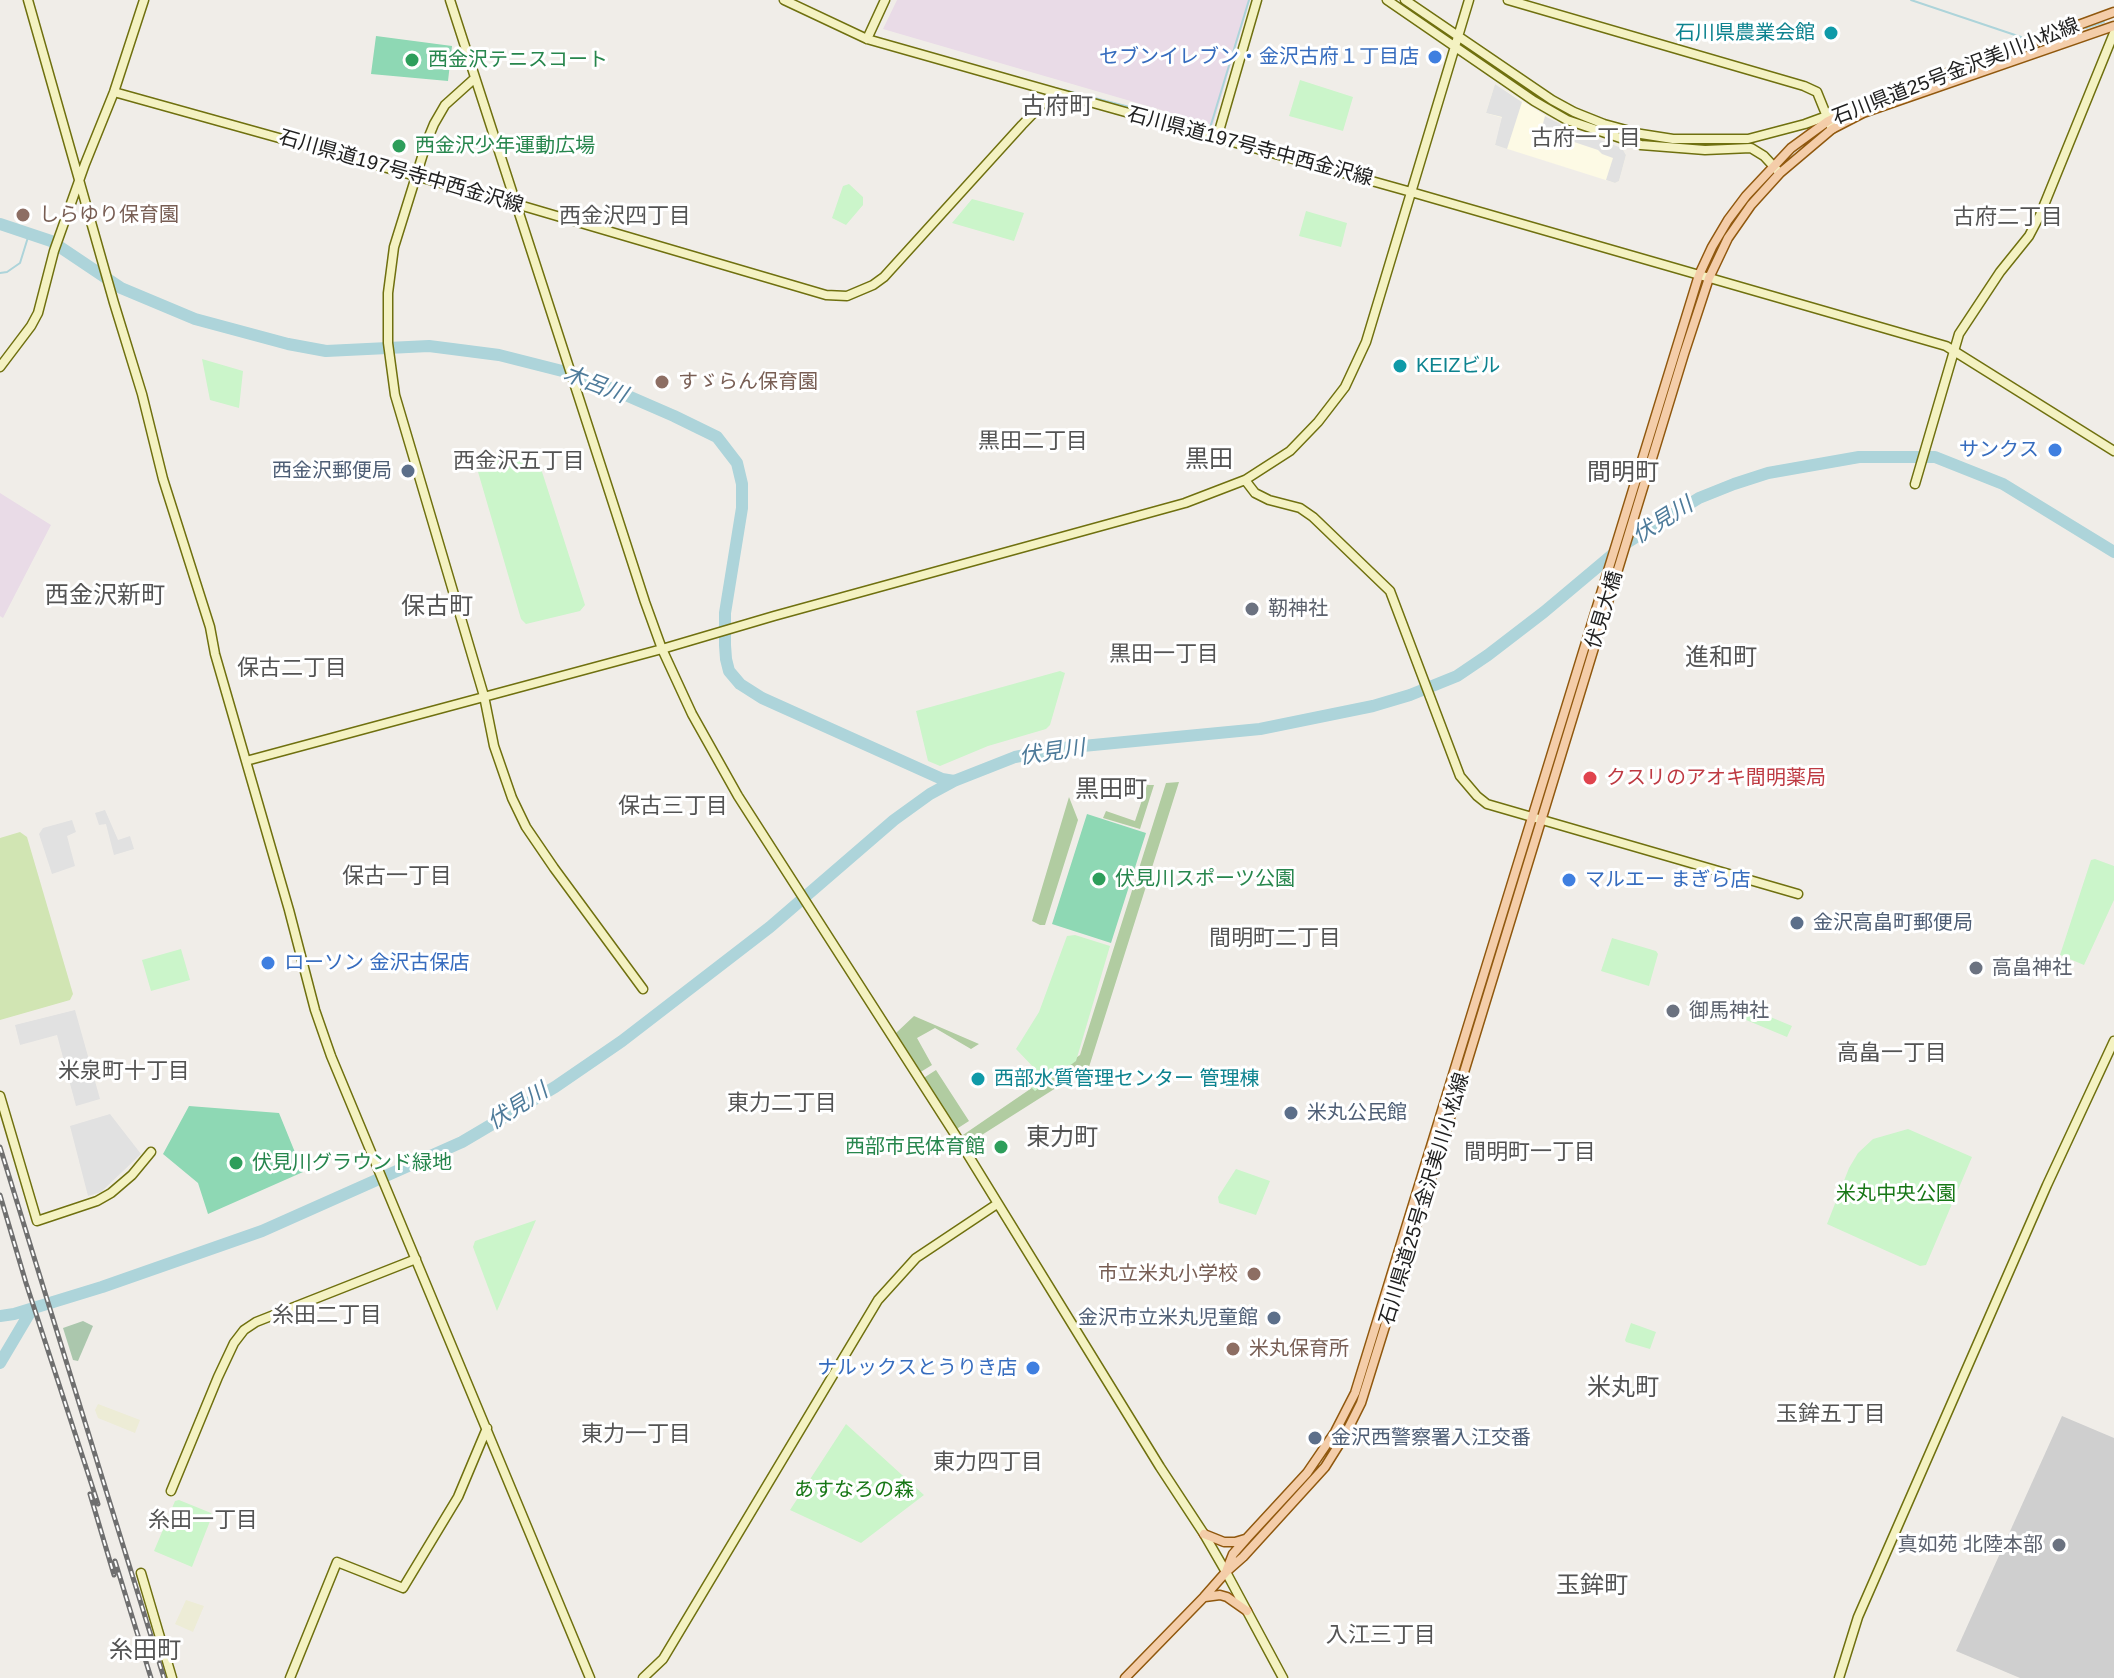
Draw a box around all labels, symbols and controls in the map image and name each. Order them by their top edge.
street label: 石川県道25号金沢美川小松線 [1829,14,2083,130]
place label: 石川県農業会館 [1675,21,1815,45]
marker: 石川県農業会館 [1822,24,1840,42]
place label: セブンイレブン・金沢古府１丁目店 [1099,45,1419,69]
place label: 西金沢テニスコート [428,48,608,72]
marker: セブンイレブン・金沢古府１丁目店 [1426,48,1444,66]
marker: 西金沢テニスコート [403,51,421,69]
district label: 古府町 [1021,93,1093,121]
street label: 石川県道197号寺中西金沢線 [1125,103,1375,191]
street label: 石川県道197号寺中西金沢線 [276,126,526,218]
district label: 古府一丁目 [1531,126,1641,152]
place label: 西金沢少年運動広場 [415,134,595,158]
marker: 西金沢少年運動広場 [390,137,408,155]
place label: しらゆり保育園 [39,203,179,227]
district label: 西金沢四丁目 [559,204,691,230]
district label: 古府二丁目 [1953,205,2063,231]
marker: しらゆり保育園 [14,206,32,224]
place label: KEIZビル [1416,354,1500,378]
marker: KEIZビル [1391,357,1409,375]
water label: 木呂川 [559,361,631,409]
place label: すゞらん保育園 [678,370,818,394]
marker: すゞらん保育園 [653,373,671,391]
district label: 黒田二丁目 [978,429,1088,455]
place label: サンクス [1959,438,2039,462]
marker: サンクス [2046,441,2064,459]
district label: 黒田 [1185,446,1233,474]
district label: 西金沢五丁目 [453,449,585,475]
place label: 西金沢郵便局 [272,459,392,483]
district label: 間明町 [1587,459,1659,487]
marker: 西金沢郵便局 [399,462,417,480]
water label: 伏見川 [1628,492,1698,550]
street label: 伏見大橋 [1582,568,1628,652]
district label: 西金沢新町 [45,582,165,610]
district label: 保古町 [401,593,473,621]
place label: 靭神社 [1268,597,1328,621]
marker: 靭神社 [1243,600,1261,618]
district label: 黒田一丁目 [1109,642,1219,668]
district label: 進和町 [1685,644,1757,672]
district label: 保古二丁目 [237,656,347,682]
water label: 伏見川 [1017,735,1087,771]
place label: クスリのアオキ間明薬局 [1606,766,1826,790]
marker: クスリのアオキ間明薬局 [1581,769,1599,787]
district label: 黒田町 [1075,776,1147,804]
district label: 保古三丁目 [618,794,728,820]
district label: 保古一丁目 [342,864,452,890]
place label: 伏見川スポーツ公園 [1115,867,1295,891]
place label: マルエー まぎら店 [1585,868,1751,892]
marker: 伏見川スポーツ公園 [1090,870,1108,888]
marker: マルエー まぎら店 [1560,871,1578,889]
place label: 金沢高畠町郵便局 [1813,911,1973,935]
marker: 金沢高畠町郵便局 [1788,914,1806,932]
district label: 間明町二丁目 [1209,926,1341,952]
place label: ローソン 金沢古保店 [284,951,470,975]
marker: ローソン 金沢古保店 [259,954,277,972]
place label: 高畠神社 [1992,956,2072,980]
marker: 高畠神社 [1967,959,1985,977]
place label: 御馬神社 [1689,999,1769,1023]
marker: 御馬神社 [1664,1002,1682,1020]
district label: 高畠一丁目 [1837,1041,1947,1067]
district label: 米泉町十丁目 [58,1059,190,1085]
place label: 西部水質管理センター 管理棟 [994,1067,1260,1091]
marker: 西部水質管理センター 管理棟 [969,1070,987,1088]
street label: 石川県道25号金沢美川小松線 [1375,1070,1475,1328]
water label: 伏見川 [483,1078,553,1136]
district label: 東力二丁目 [727,1091,837,1117]
place label: 米丸公民館 [1307,1101,1407,1125]
marker: 米丸公民館 [1282,1104,1300,1122]
district label: 東力町 [1026,1124,1098,1152]
place label: 西部市民体育館 [845,1135,985,1159]
marker: 西部市民体育館 [992,1138,1010,1156]
district label: 間明町一丁目 [1464,1140,1596,1166]
place label: 伏見川グラウンド緑地 [252,1151,452,1175]
marker: 伏見川グラウンド緑地 [227,1154,245,1172]
park label: 米丸中央公園 [1836,1182,1956,1206]
place label: 市立米丸小学校 [1098,1262,1238,1286]
marker: 市立米丸小学校 [1245,1265,1263,1283]
district label: 糸田二丁目 [272,1303,382,1329]
place label: 金沢市立米丸児童館 [1078,1306,1258,1330]
marker: 金沢市立米丸児童館 [1265,1309,1283,1327]
place label: 米丸保育所 [1249,1337,1349,1361]
marker: 米丸保育所 [1224,1340,1242,1358]
place label: ナルックスとうりき店 [817,1356,1017,1380]
marker: ナルックスとうりき店 [1024,1359,1042,1377]
district label: 米丸町 [1587,1374,1659,1402]
district label: 玉鉾五丁目 [1776,1402,1886,1428]
district label: 東力一丁目 [581,1422,691,1448]
place label: 金沢西警察署入江交番 [1331,1426,1531,1450]
marker: 金沢西警察署入江交番 [1306,1429,1324,1447]
district label: 東力四丁目 [933,1450,1043,1476]
park label: あすなろの森 [794,1478,914,1502]
district label: 糸田一丁目 [148,1508,258,1534]
place label: 真如苑 北陸本部 [1897,1533,2043,1557]
marker: 真如苑 北陸本部 [2050,1536,2068,1554]
district label: 玉鉾町 [1556,1572,1628,1600]
district label: 入江三丁目 [1326,1623,1436,1649]
district label: 糸田町 [109,1637,181,1665]

